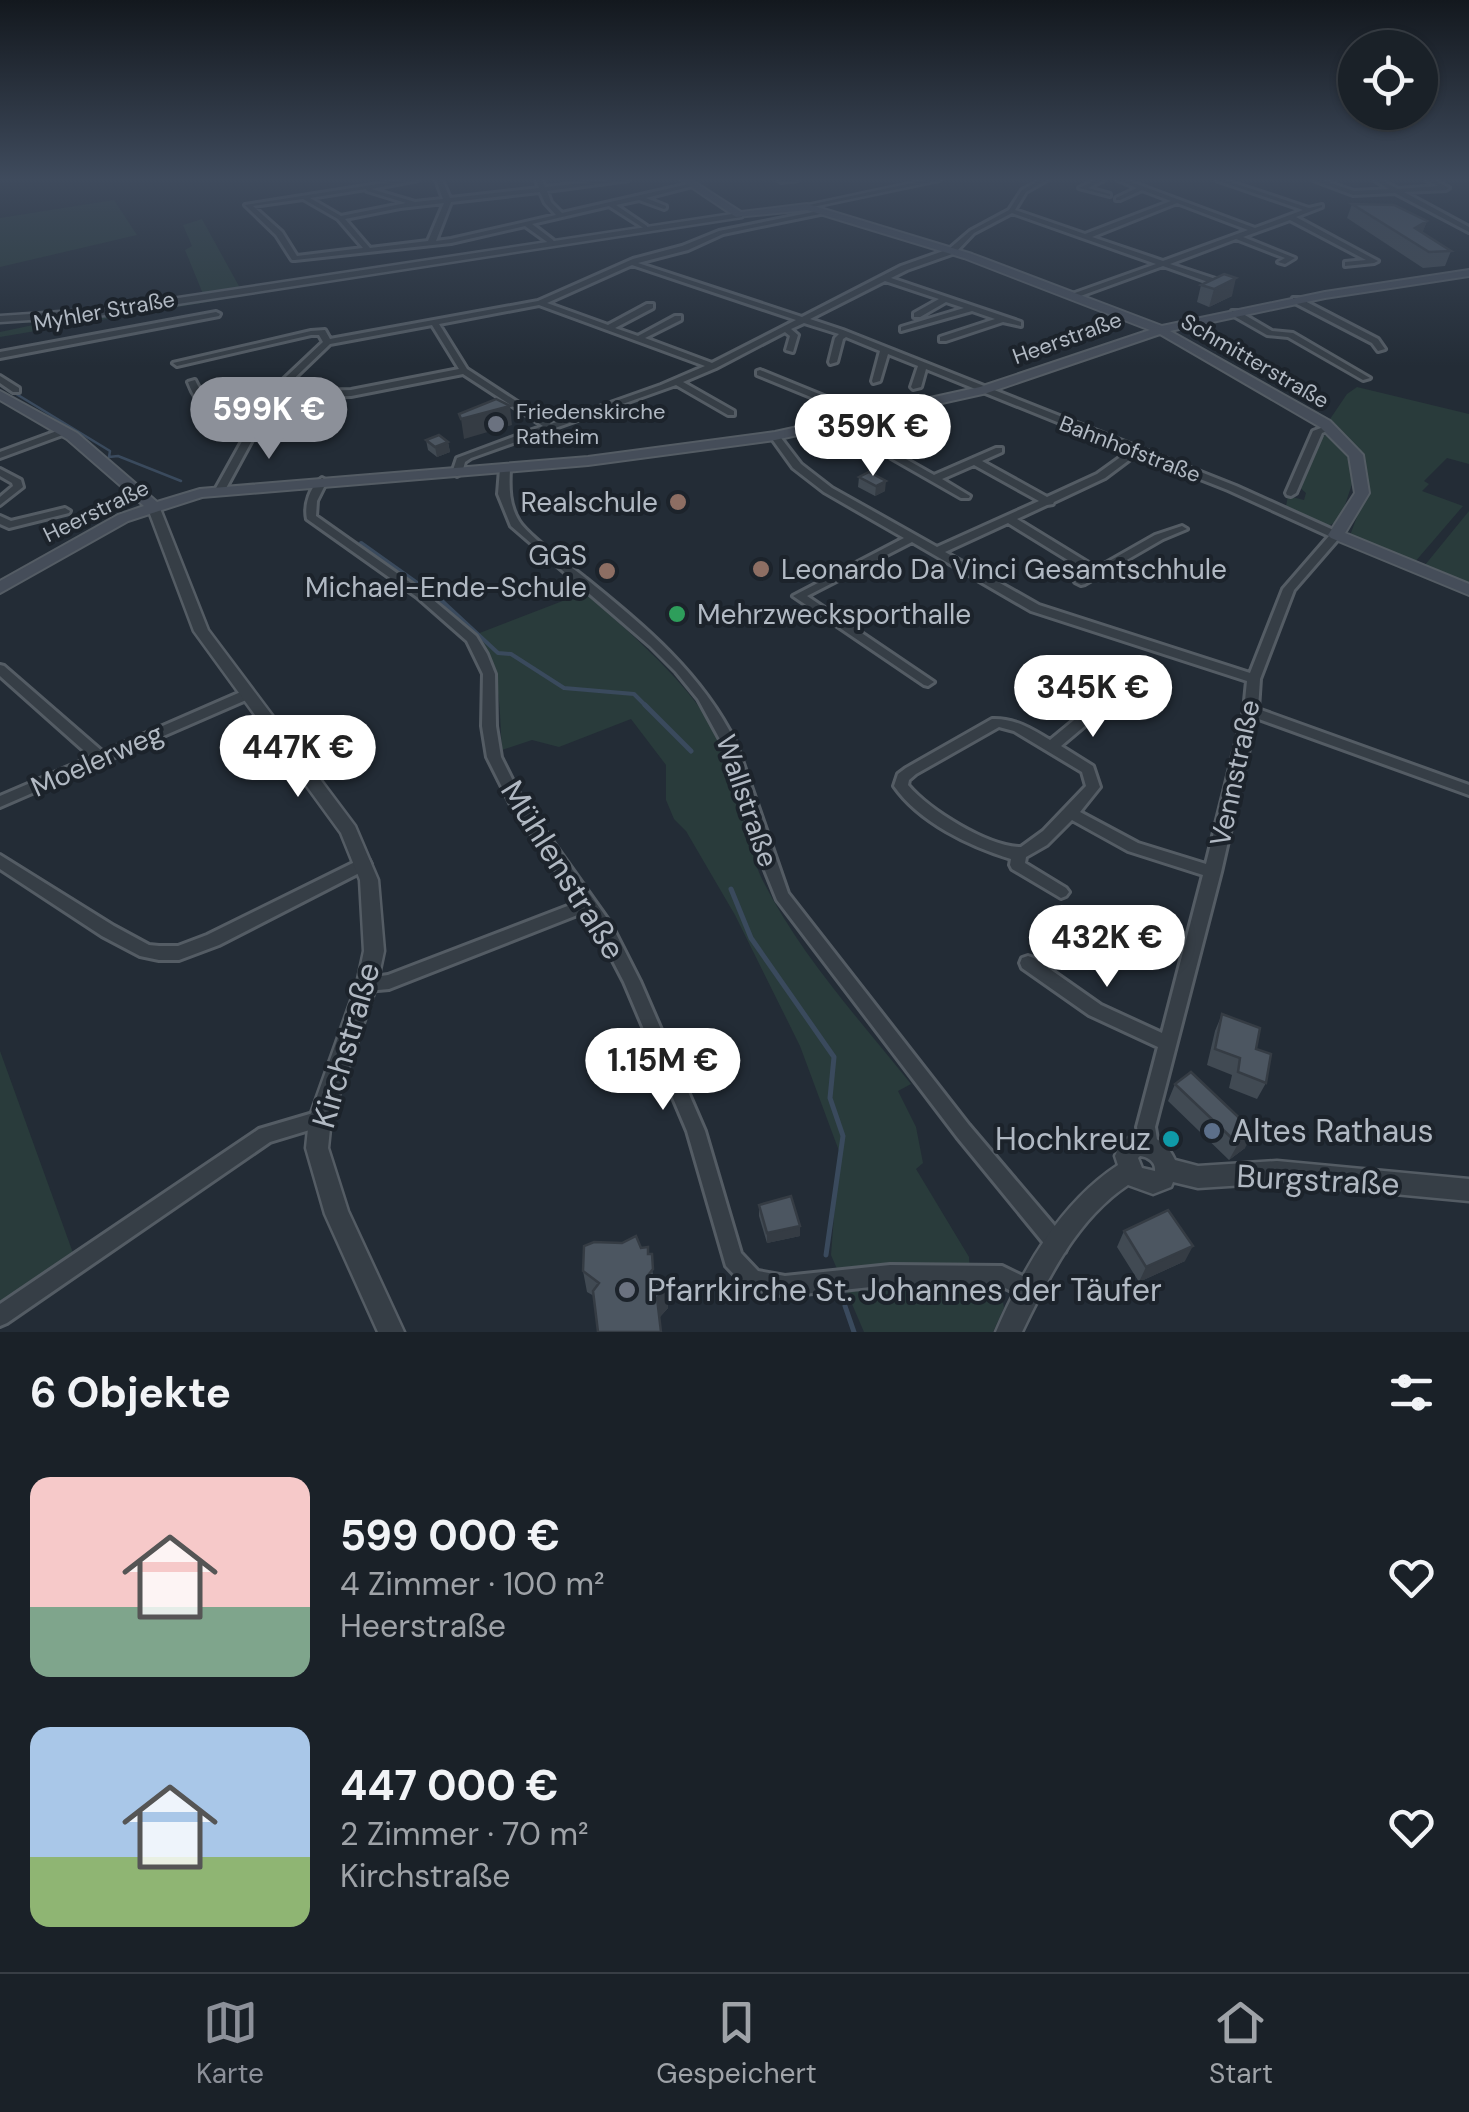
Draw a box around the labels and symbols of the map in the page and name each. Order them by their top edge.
street label: Myhler Straße [31,284,177,338]
street label: Heerstraße [1008,305,1126,371]
street label: Schmitterstraße [1176,307,1334,415]
pin: 599K € [188,377,350,462]
pin: 359K € [792,394,954,479]
place label: Friedenskirche Ratheim [516,397,665,451]
street label: Bahnhofstraße [1055,409,1205,489]
marker: Friedenskirche Ratheim [485,413,507,435]
street label: Heerstraße [38,473,154,549]
place label: Realschule [520,484,658,521]
marker: Realschule [667,491,689,513]
place label: GGS Michael-Ende-Schule [305,537,587,606]
place label: Leonardo Da Vinci Gesamtschhule [781,551,1227,588]
marker: Leonardo Da Vinci Gesamtschhule [750,558,772,580]
marker: GGS Michael-Ende-Schule [596,560,618,582]
place label: Mehrzwecksporthalle [697,596,971,633]
marker: Mehrzwecksporthalle [666,603,688,625]
pin: 345K € [1012,655,1174,740]
street label: Vennstraße [1201,696,1269,850]
street label: Moelerweg [25,714,169,806]
pin: 447K € [217,715,379,800]
street label: Wallstraße [707,730,787,872]
street label: Mühlenstraße [491,773,635,967]
pin: 432K € [1026,905,1188,990]
street label: Kirchstraße [302,957,390,1133]
pin: 1.15M € [571,1028,755,1113]
place label: Altes Rathaus [1232,1110,1434,1152]
place label: Hochkreuz [995,1118,1151,1160]
marker: Altes Rathaus [1201,1120,1223,1142]
marker: Hochkreuz [1160,1128,1182,1150]
street label: Burgstraße [1236,1155,1400,1205]
place label: Pfarrkirche St. Johannes der Täufer [647,1269,1162,1311]
marker: Pfarrkirche St. Johannes der Täufer [616,1279,638,1301]

